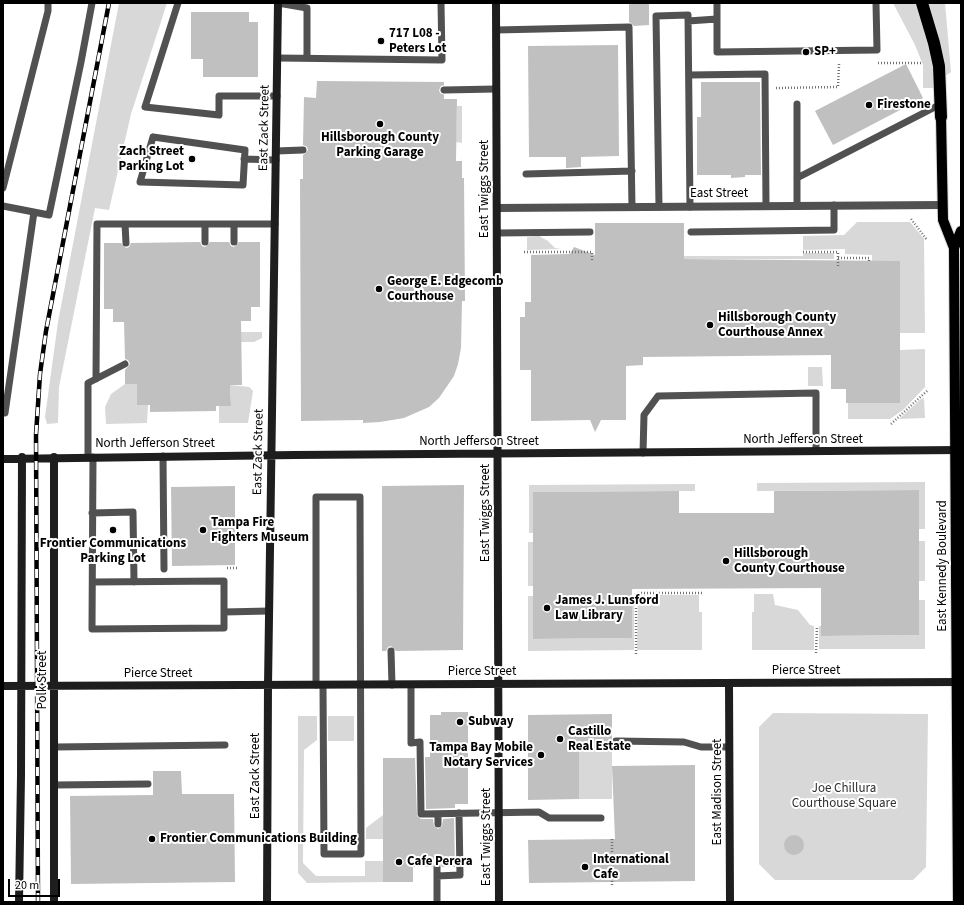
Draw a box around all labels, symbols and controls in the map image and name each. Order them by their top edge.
place label: 717 L08 - Peters Lot [389,26,446,57]
marker: 717 L08 - Peters Lot [376,36,386,46]
place label: SP+ [814,44,836,60]
marker: SP+ [801,47,811,57]
street label: East Zack Street [256,85,274,171]
place label: Firestone [877,97,931,113]
marker: Firestone [864,100,874,110]
marker: Hillsborough County Parking Garage [375,119,385,129]
place label: Hillsborough County Parking Garage [321,130,439,161]
street label: East Twiggs Street [477,140,493,238]
place label: Zach Street Parking Lot [119,144,184,175]
marker: Zach Street Parking Lot [187,154,197,164]
street label: East Street [690,186,748,202]
place label: George E. Edgecomb Courthouse [387,274,503,305]
marker: George E. Edgecomb Courthouse [374,284,384,294]
place label: Hillsborough County Courthouse Annex [718,310,836,341]
marker: Hillsborough County Courthouse Annex [705,320,715,330]
street label: East Zack Street [250,409,268,495]
street label: North Jefferson Street [743,432,863,448]
street label: North Jefferson Street [419,434,539,450]
street label: North Jefferson Street [95,436,215,452]
street label: East Twiggs Street [478,464,494,562]
street label: East Kennedy Boulevard [935,500,951,632]
place label: Tampa Fire Fighters Museum [211,515,309,546]
marker: Frontier Communications Parking Lot [108,525,118,535]
marker: Tampa Fire Fighters Museum [198,525,208,535]
place label: Frontier Communications Parking Lot [40,536,186,567]
place label: Hillsborough County Courthouse [734,546,845,577]
marker: Hillsborough County Courthouse [721,556,731,566]
place label: James J. Lunsford Law Library [555,593,659,624]
marker: James J. Lunsford Law Library [542,603,552,613]
street label: Polk Street [35,650,51,710]
street label: Pierce Street [772,663,840,679]
street label: Pierce Street [448,664,516,680]
street label: Pierce Street [124,666,192,682]
place label: Subway [468,714,514,730]
marker: Subway [455,717,465,727]
place label: Castillo Real Estate [568,724,631,755]
street label: East Zack Street [248,733,264,819]
marker: Castillo Real Estate [555,734,565,744]
street label: East Madison Street [710,739,726,845]
place label: Tampa Bay Mobile Notary Services [429,740,533,771]
marker: Tampa Bay Mobile Notary Services [536,750,546,760]
park label: Joe Chillura Courthouse Square [792,781,896,812]
street label: East Twiggs Street [479,788,495,886]
place label: Frontier Communications Building [160,831,357,847]
marker: Frontier Communications Building [147,834,157,844]
place label: International Cafe [593,852,669,883]
place label: Cafe Perera [407,854,473,870]
marker: Cafe Perera [394,857,404,867]
marker: International Cafe [580,862,590,872]
scale bar [10,871,62,897]
text: 20 m [15,877,39,894]

